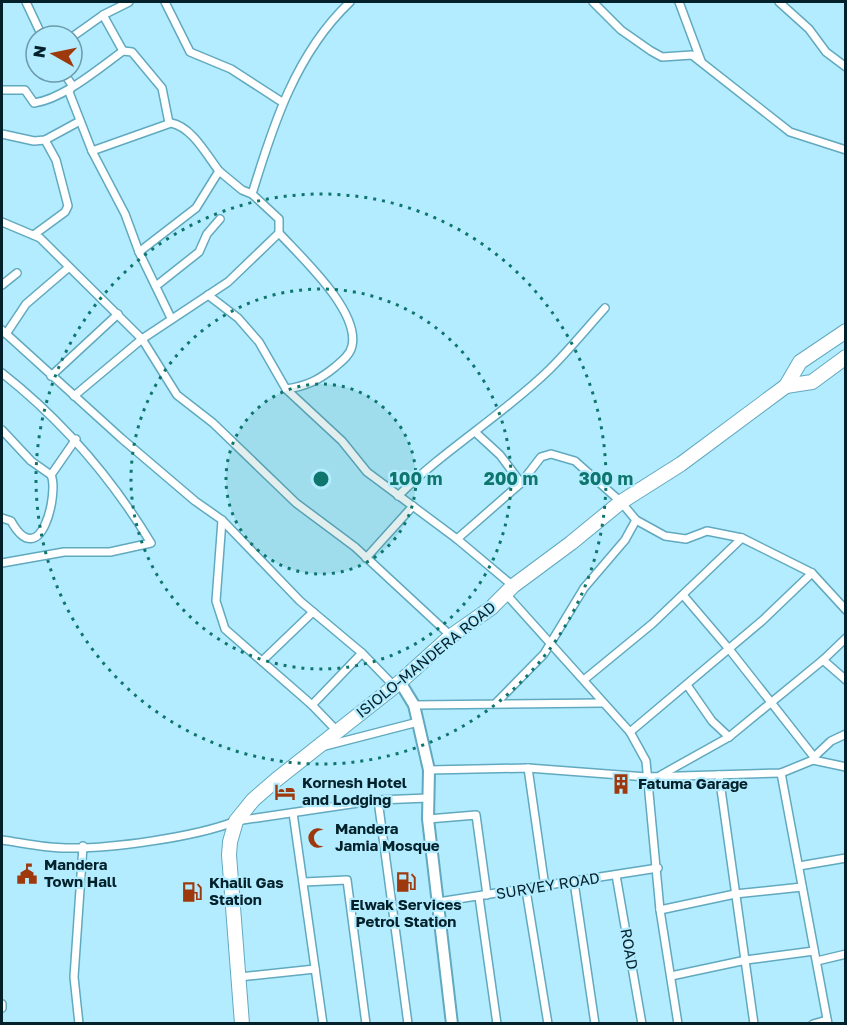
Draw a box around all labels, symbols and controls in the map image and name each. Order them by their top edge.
north arrow [24,24,84,84]
text: N [28,44,50,59]
text: 100 m [390,467,442,489]
text: 200 m [484,467,538,489]
text: 300 m [579,467,633,489]
centre of rings [311,469,331,489]
street label: ISIOLO-MANDERA ROAD [352,597,499,721]
building icon: Fatuma Garage [609,772,633,796]
place label: Kornesh Hotel and Lodging [302,773,407,808]
place label: Fatuma Garage [638,774,748,792]
hotel icon: Kornesh Hotel and Lodging [273,780,297,804]
place label: Mandera Jamia Mosque [335,819,440,854]
mosque icon: Mandera Jamia Mosque [306,826,330,850]
place label: Mandera Town Hall [44,855,117,890]
public building icon: Mandera Town Hall [15,862,39,886]
street label: SURVEY ROAD [495,868,601,902]
fuel station icon: Elwak Services Petrol Station [394,870,418,894]
place label: Khalil Gas Station [209,873,284,908]
fuel station icon: Khalil Gas Station [180,880,204,904]
place label: Elwak Services Petrol Station [350,895,462,930]
street label: ROAD [618,927,642,971]

